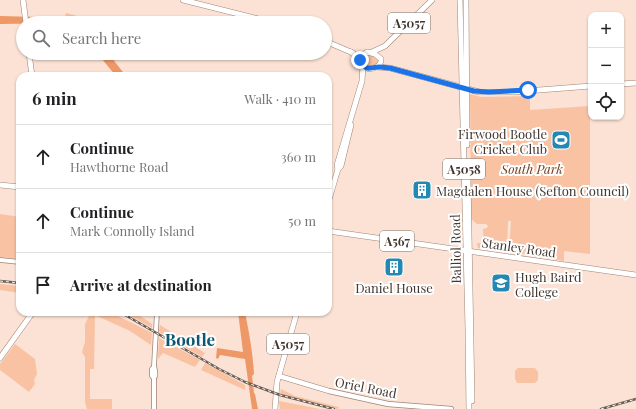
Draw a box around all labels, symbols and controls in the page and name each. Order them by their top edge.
map controls [588,12,624,120]
button: + [588,12,624,48]
road number: A5057 [388,13,430,33]
search box [16,16,332,60]
icon: search [30,27,52,49]
text: Search here [62,28,141,48]
button: − [588,48,624,84]
route end [351,51,369,69]
route start [519,81,537,99]
button: locate [588,84,624,120]
text: 6 min [32,87,77,109]
text: Walk · 410 m [244,90,316,107]
place label: Firwood Bootle Cricket Club [458,125,547,157]
sports icon: Firwood Bootle Cricket Club [550,129,572,151]
text: Continue [70,138,134,158]
icon: ahead [32,146,54,168]
text: 360 m [281,148,316,165]
text: Hawthorne Road [70,158,169,175]
road number: A5058 [443,159,485,179]
park label: South Park [500,160,563,177]
building icon: Magdalen House (Sefton Council) [411,179,433,201]
place label: Magdalen House (Sefton Council) [436,182,629,199]
text: Continue [70,202,134,222]
icon: ahead [32,210,54,232]
text: 50 m [288,212,316,229]
street label: Balliol Road [446,214,464,284]
text: Mark Connolly Island [70,222,195,239]
road number: A567 [380,231,414,251]
street label: Stanley Road [481,233,558,261]
building icon: Daniel House [383,256,405,278]
place label: Hugh Baird College [515,268,582,300]
school or university icon: Hugh Baird College [490,272,512,294]
icon: arrive [32,274,54,296]
text: Arrive at destination [70,275,212,295]
place label: Daniel House [355,279,433,296]
district label: Bootle [165,328,215,350]
road number: A5057 [267,334,309,354]
street label: Oriel Road [334,373,399,401]

